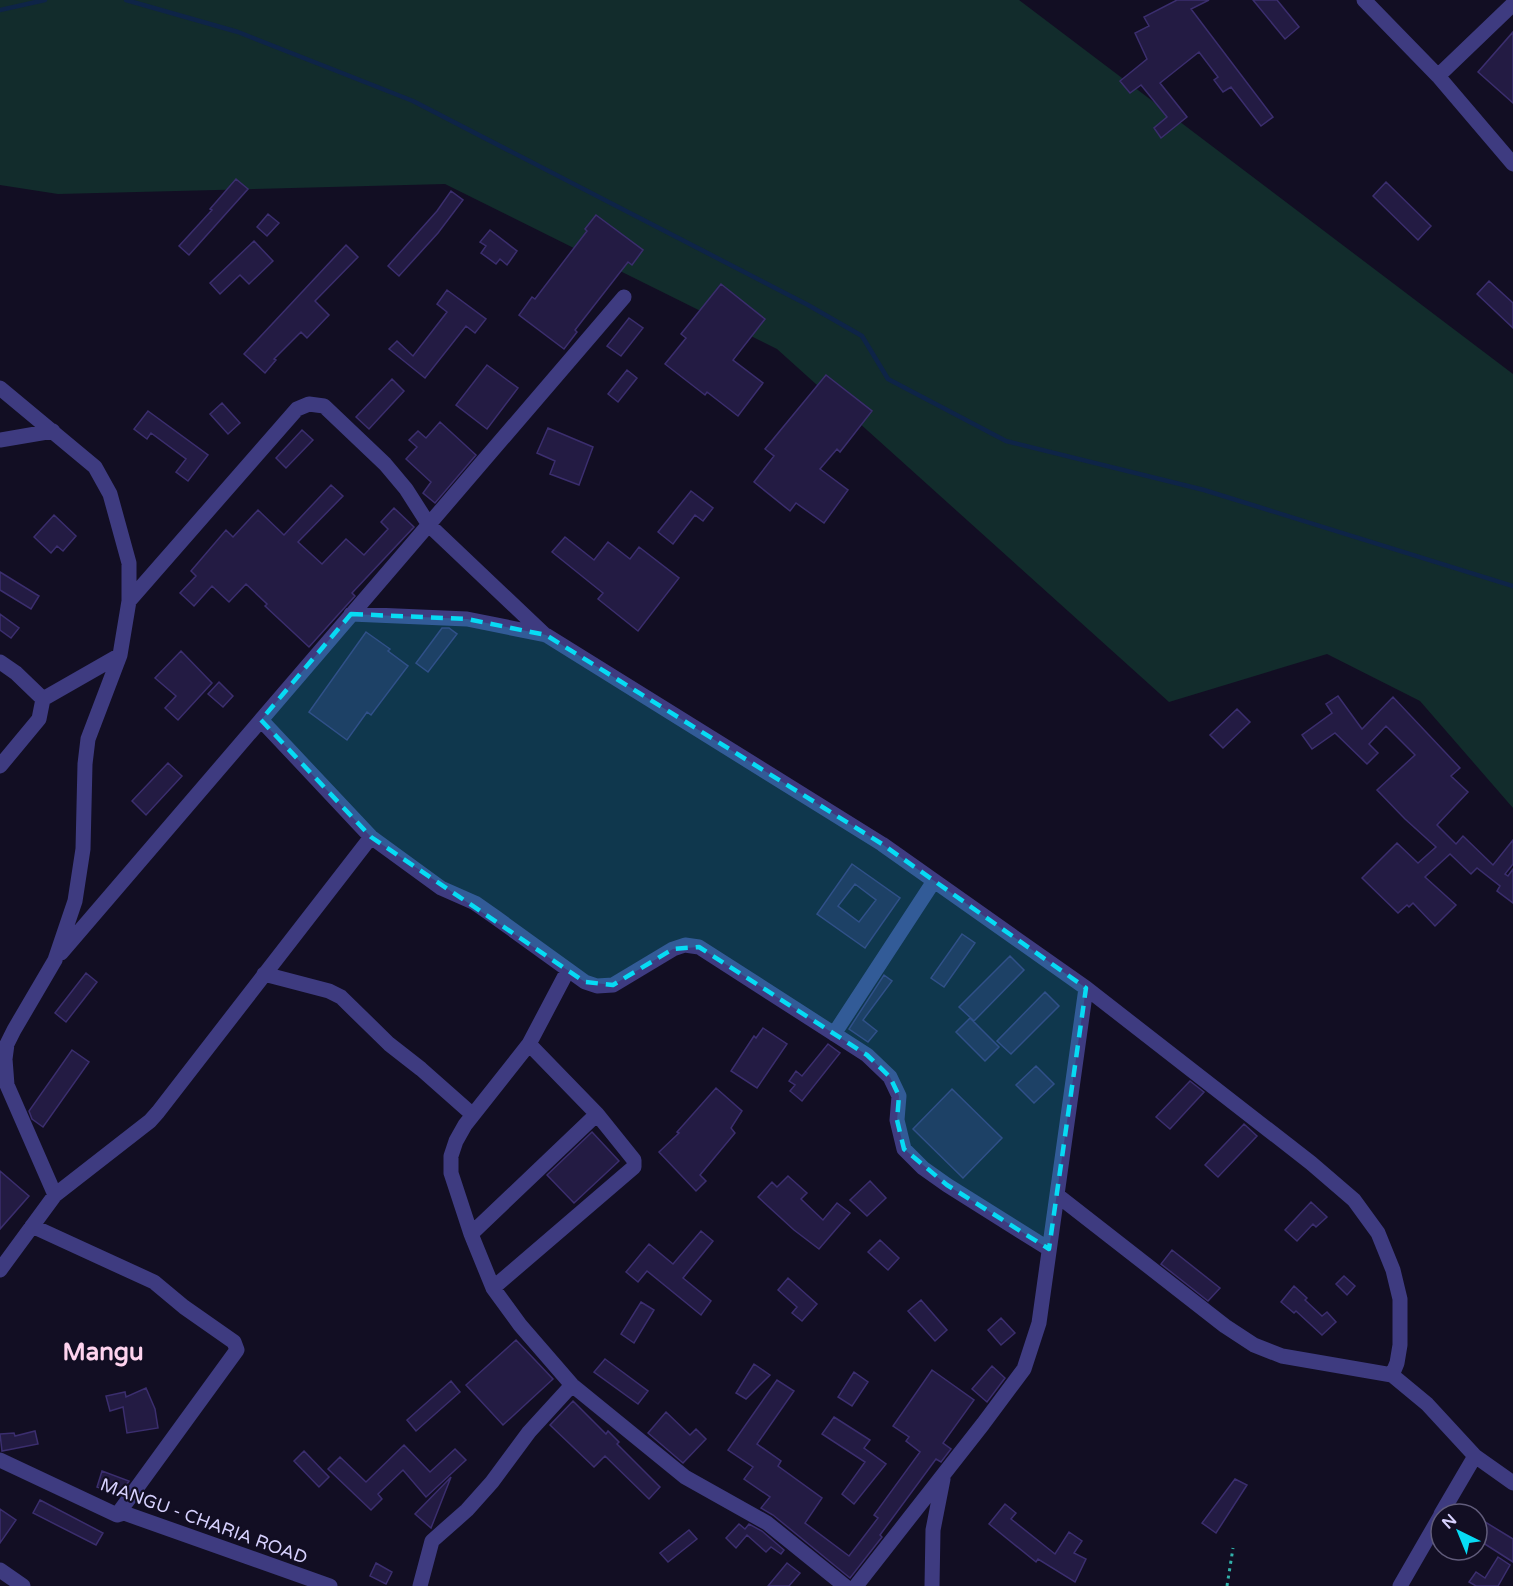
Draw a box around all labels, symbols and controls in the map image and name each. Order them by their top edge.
district label: Mangu [62,1338,144,1367]
street label: MANGU - CHARIA ROAD [97,1473,311,1569]
north arrow [1429,1502,1489,1562]
text: N [1438,1510,1461,1533]

